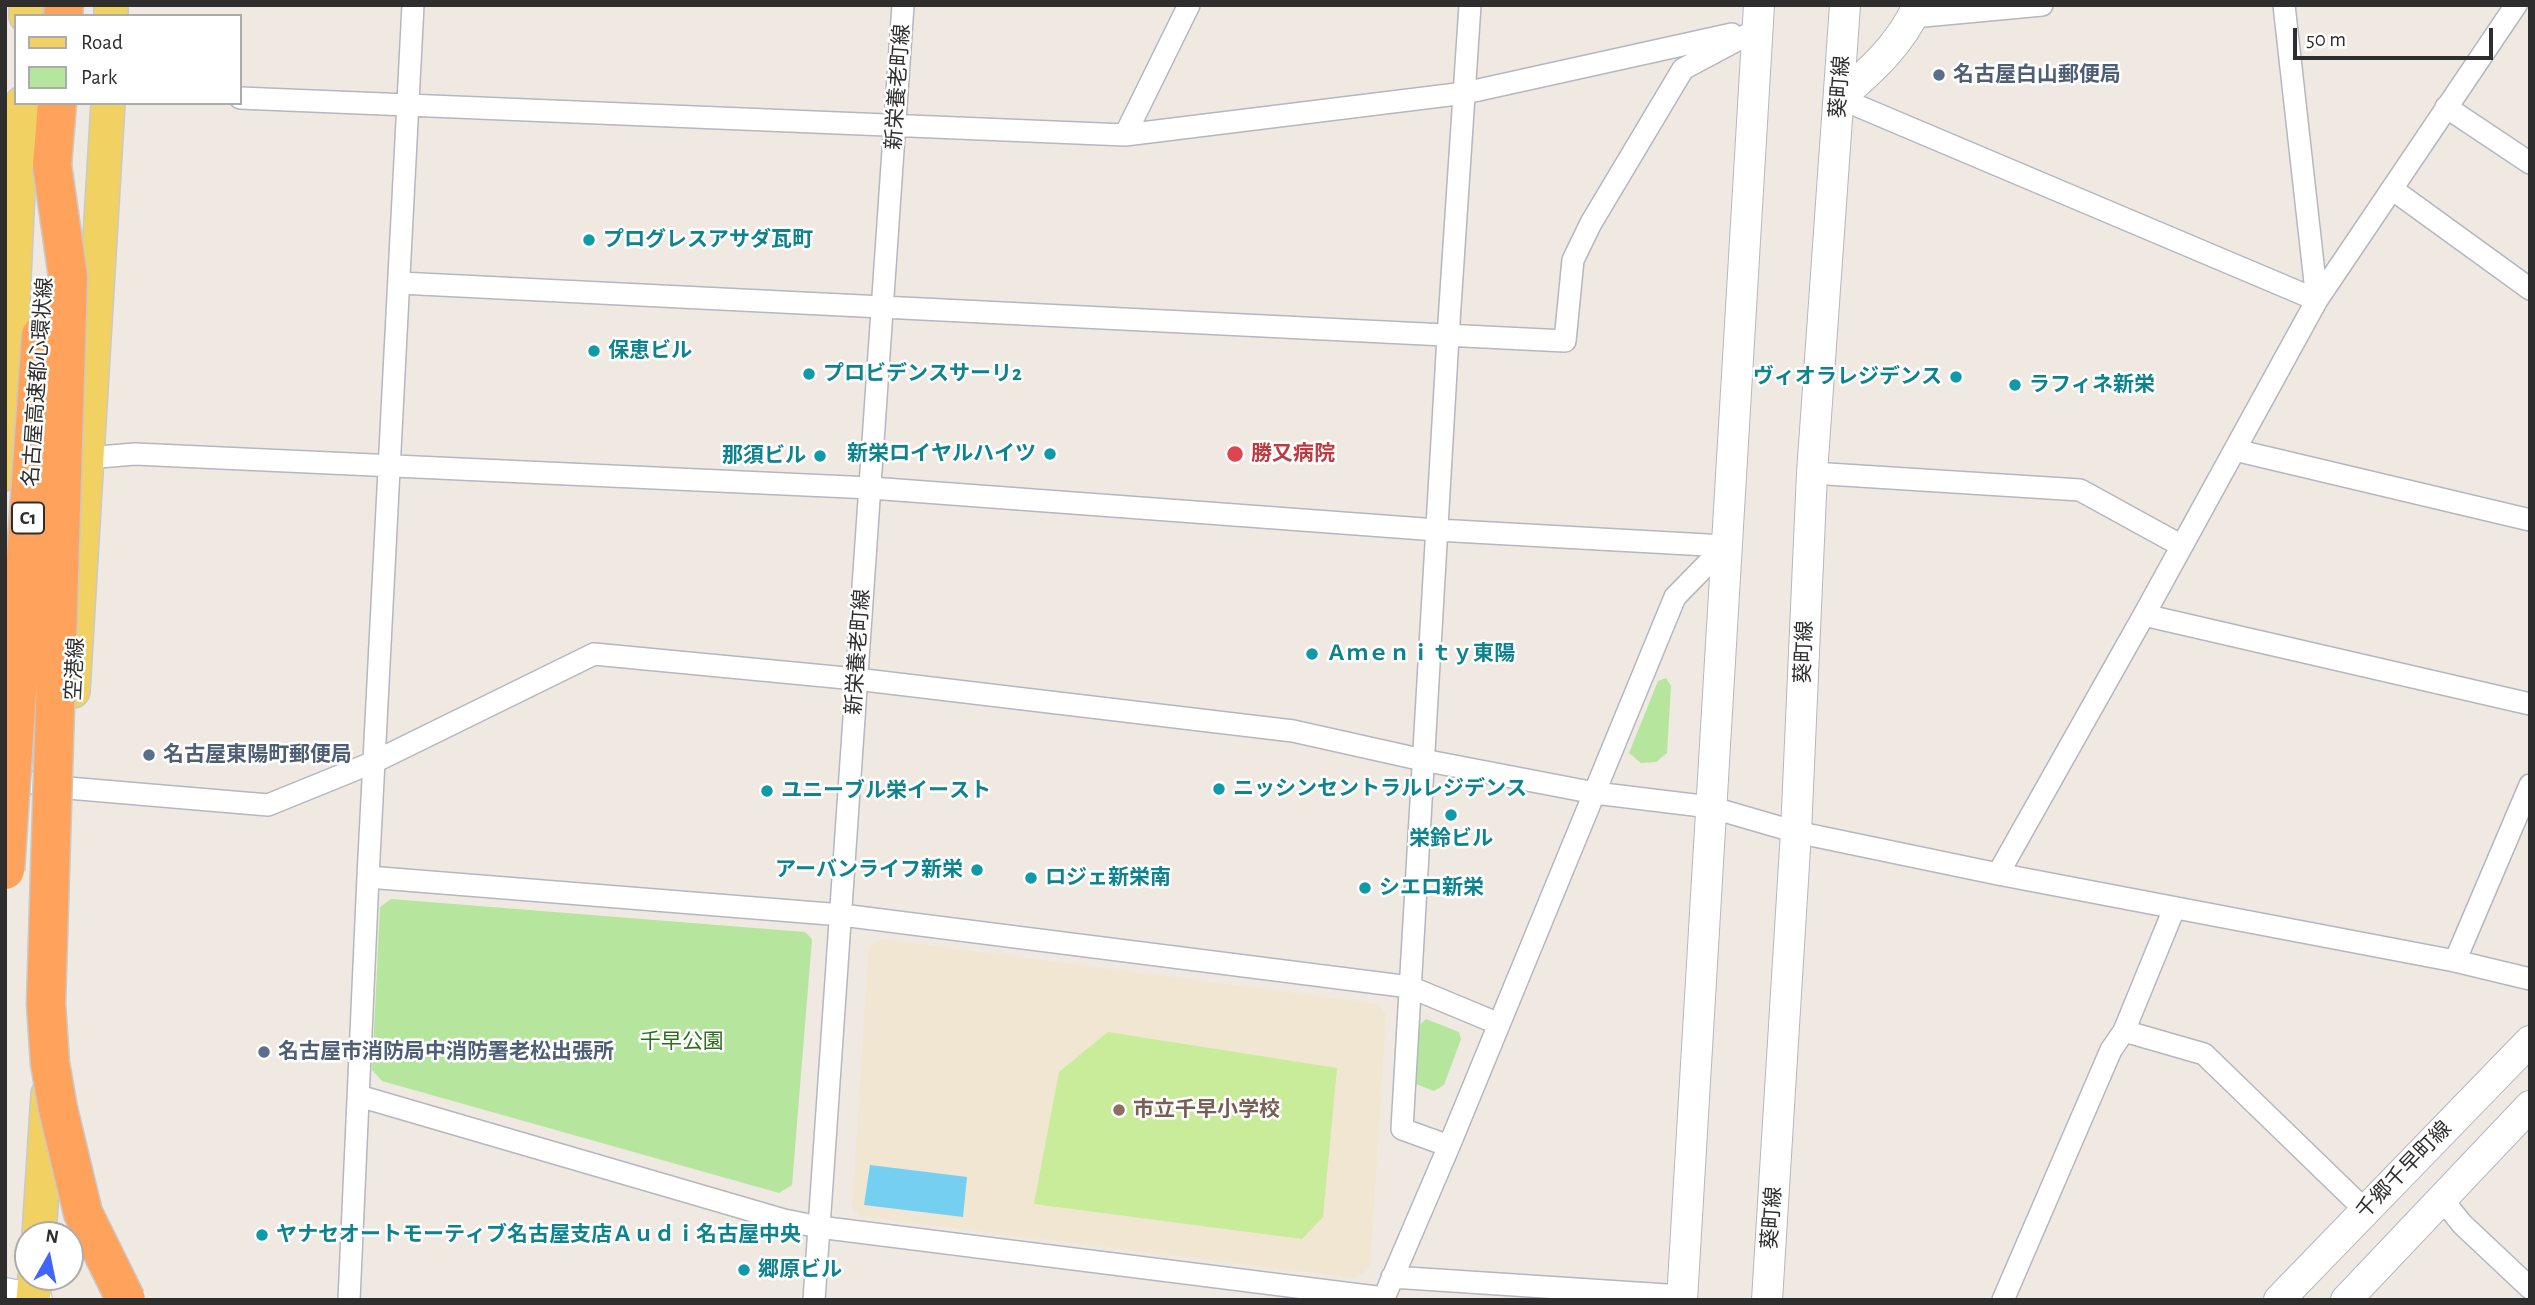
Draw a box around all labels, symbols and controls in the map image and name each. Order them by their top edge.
legend [14,14,242,105]
scale bar [2297,14,2496,58]
street label: 新栄養老町線 [881,23,915,151]
text: 50 m [2306,29,2346,50]
text: Road [81,32,123,53]
street label: 葵町線 [1825,55,1855,119]
place label: 名古屋白山郵便局 [1953,62,2121,88]
text: Park [81,67,117,88]
marker: 名古屋白山郵便局 [1931,67,1947,83]
place label: プログレスアサダ瓦町 [603,227,813,253]
marker: プログレスアサダ瓦町 [581,232,597,248]
street label: 名古屋高速都心環状線 [18,276,58,488]
place label: 保恵ビル [608,338,692,364]
marker: 保恵ビル [586,343,602,359]
place label: プロビデンスサーリ2 [823,361,1022,387]
place label: ヴィオラレジデンス [1753,364,1942,390]
marker: プロビデンスサーリ2 [801,366,817,382]
marker: ヴィオラレジデンス [1948,369,1964,385]
place label: ラフィネ新栄 [2029,372,2155,398]
marker: ラフィネ新栄 [2007,377,2023,393]
place label: 新栄ロイヤルハイツ [847,441,1036,467]
place label: 勝又病院 [1251,441,1335,467]
place label: 那須ビル [722,443,806,469]
marker: 勝又病院 [1225,444,1245,464]
marker: 新栄ロイヤルハイツ [1042,446,1058,462]
marker: 那須ビル [812,448,828,464]
road number: C1 [12,503,44,534]
street label: 新栄養老町線 [841,588,875,716]
street label: 葵町線 [1790,620,1818,684]
street label: 空港線 [61,637,89,701]
place label: Ａｍｅｎｉｔｙ東陽 [1326,641,1515,667]
marker: Ａｍｅｎｉｔｙ東陽 [1304,646,1320,662]
place label: 名古屋東陽町郵便局 [163,742,352,768]
marker: 名古屋東陽町郵便局 [141,747,157,763]
place label: ニッシンセントラルレジデンス [1233,776,1527,802]
place label: ユニーブル栄イースト [781,778,991,804]
marker: ニッシンセントラルレジデンス [1211,781,1227,797]
marker: ユニーブル栄イースト [759,783,775,799]
marker: 栄鈴ビル [1443,807,1459,823]
place label: 栄鈴ビル [1409,826,1493,852]
place label: アーバンライフ新栄 [775,857,963,883]
marker: アーバンライフ新栄 [969,862,985,878]
place label: ロジェ新栄南 [1045,865,1171,891]
marker: ロジェ新栄南 [1023,870,1039,886]
place label: シエロ新栄 [1379,875,1484,901]
marker: シエロ新栄 [1357,880,1373,896]
park label: 千早公園 [640,1029,724,1055]
place label: 名古屋市消防局中消防署老松出張所 [278,1039,614,1065]
marker: 名古屋市消防局中消防署老松出張所 [256,1044,272,1060]
place label: 市立千早小学校 [1133,1097,1280,1123]
marker: 市立千早小学校 [1111,1102,1127,1118]
street label: 千郷千早町線 [2351,1116,2457,1224]
street label: 葵町線 [1757,1186,1787,1250]
north arrow [14,1221,84,1291]
place label: ヤナセオートモーティブ名古屋支店Ａｕｄｉ名古屋中央 [276,1222,801,1248]
text: N [44,1226,60,1247]
marker: ヤナセオートモーティブ名古屋支店Ａｕｄｉ名古屋中央 [254,1227,270,1243]
place label: 郷原ビル [758,1257,842,1283]
marker: 郷原ビル [736,1262,752,1278]

